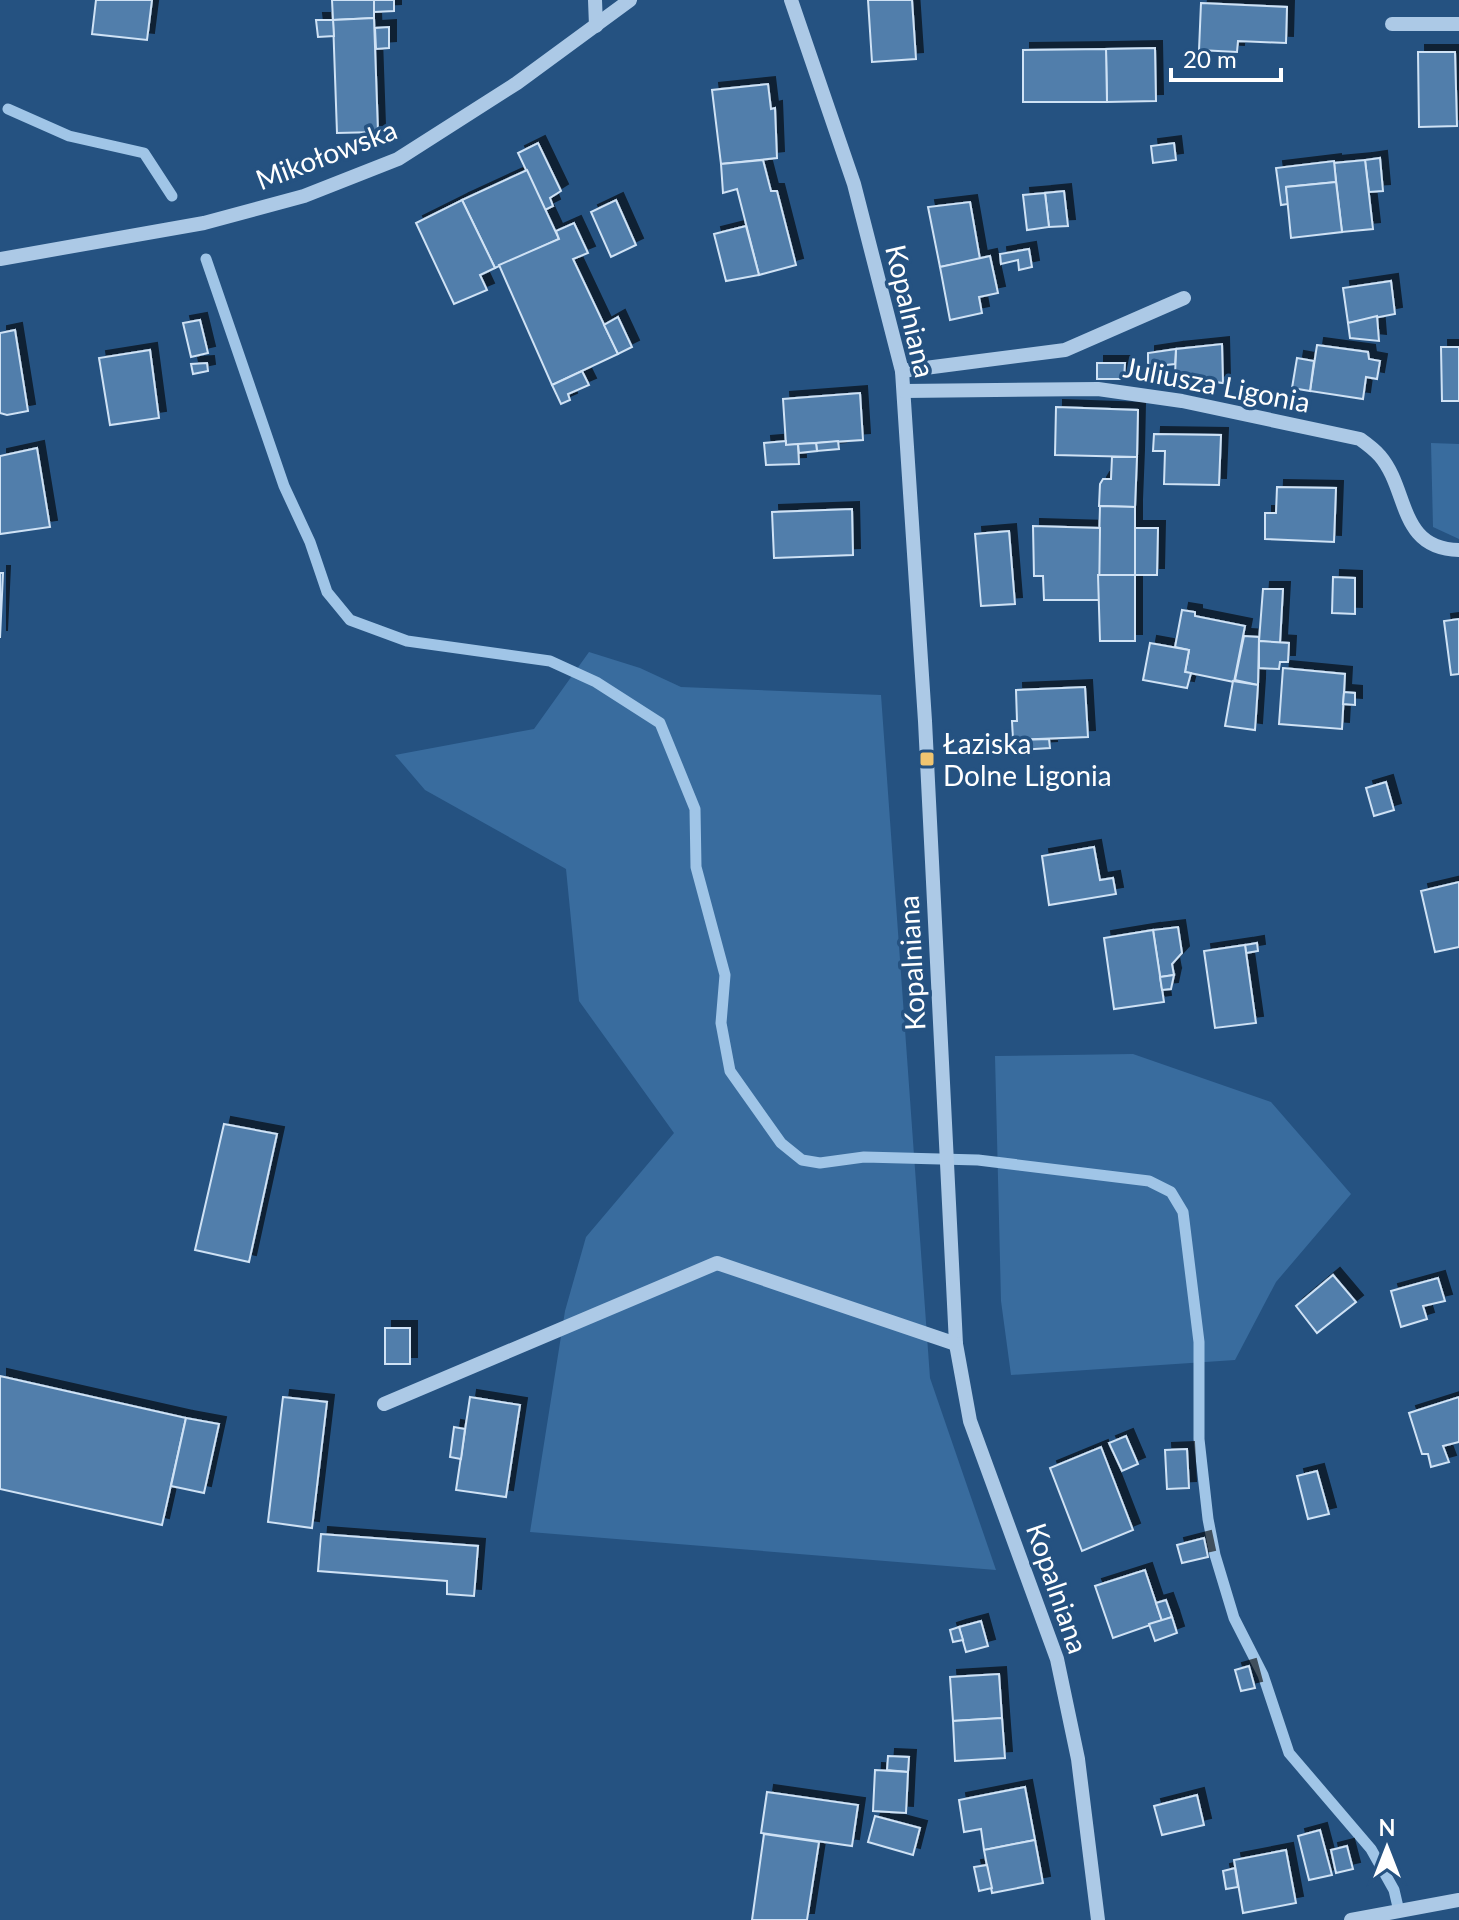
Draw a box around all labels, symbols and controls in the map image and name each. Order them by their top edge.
scale bar [1171,32,1281,82]
text: 20 m [1183,44,1237,73]
street label: Mikołowska [251,112,401,196]
street label: Kopalniana [879,241,943,381]
street label: Juliusza Ligonia [1121,349,1313,419]
place label: Łaziska Dolne Ligonia [943,726,1112,792]
marker: Łaziska Dolne Ligonia [918,750,936,768]
street label: Kopalniana [890,895,932,1031]
street label: Kopalniana [1020,1518,1096,1658]
north arrow [1347,1808,1427,1888]
text: N [1379,1814,1395,1841]

